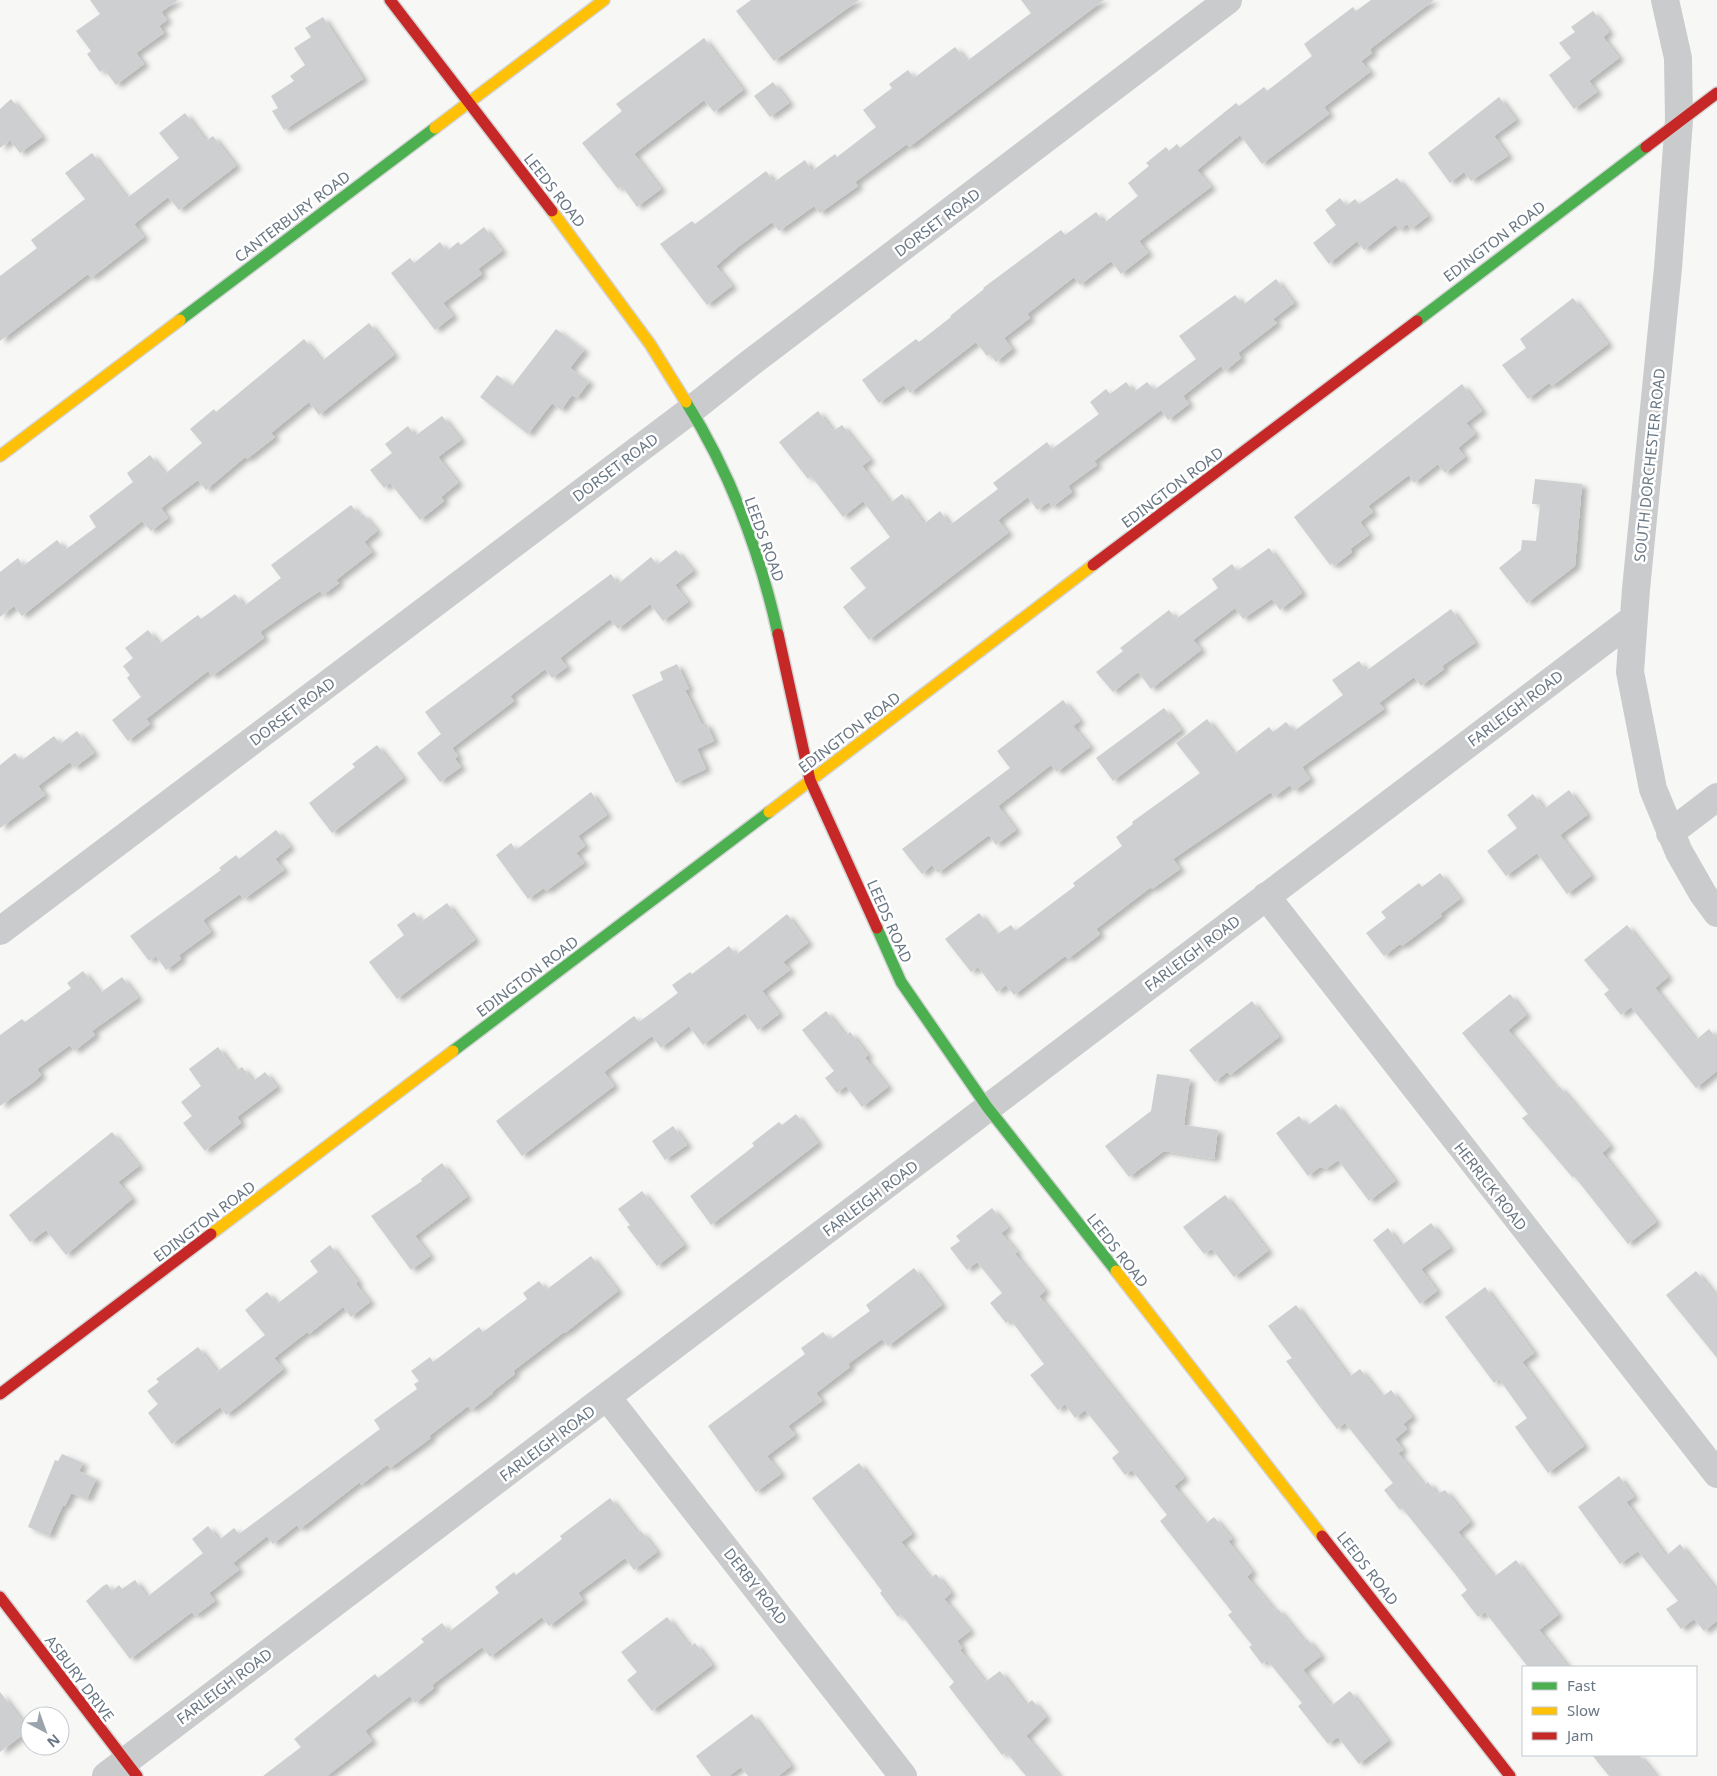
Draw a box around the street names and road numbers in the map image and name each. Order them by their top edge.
street label: LEEDS ROAD [520,149,590,231]
street label: CANTERBURY ROAD [230,166,354,266]
street label: DORSET ROAD [890,183,984,261]
street label: EDINGTON ROAD [1439,196,1549,286]
street label: SOUTH DORCHESTER ROAD [1629,367,1669,563]
street label: DORSET ROAD [568,428,662,506]
street label: EDINGTON ROAD [1117,442,1227,532]
street label: LEEDS ROAD [740,494,790,584]
street label: FARLEIGH ROAD [1463,665,1567,751]
street label: DORSET ROAD [245,672,339,750]
street label: EDINGTON ROAD [794,687,904,777]
street label: LEEDS ROAD [863,876,917,966]
street label: FARLEIGH ROAD [1140,910,1244,996]
street label: EDINGTON ROAD [472,931,582,1021]
street label: HERRICK ROAD [1450,1138,1532,1234]
street label: FARLEIGH ROAD [818,1155,922,1241]
street label: EDINGTON ROAD [149,1176,259,1266]
street label: LEEDS ROAD [1083,1209,1153,1291]
street label: FARLEIGH ROAD [495,1400,599,1486]
street label: LEEDS ROAD [1333,1527,1403,1609]
street label: DERBY ROAD [720,1544,792,1628]
street label: ASBURY DRIVE [41,1631,119,1725]
street label: FARLEIGH ROAD [172,1643,276,1729]

